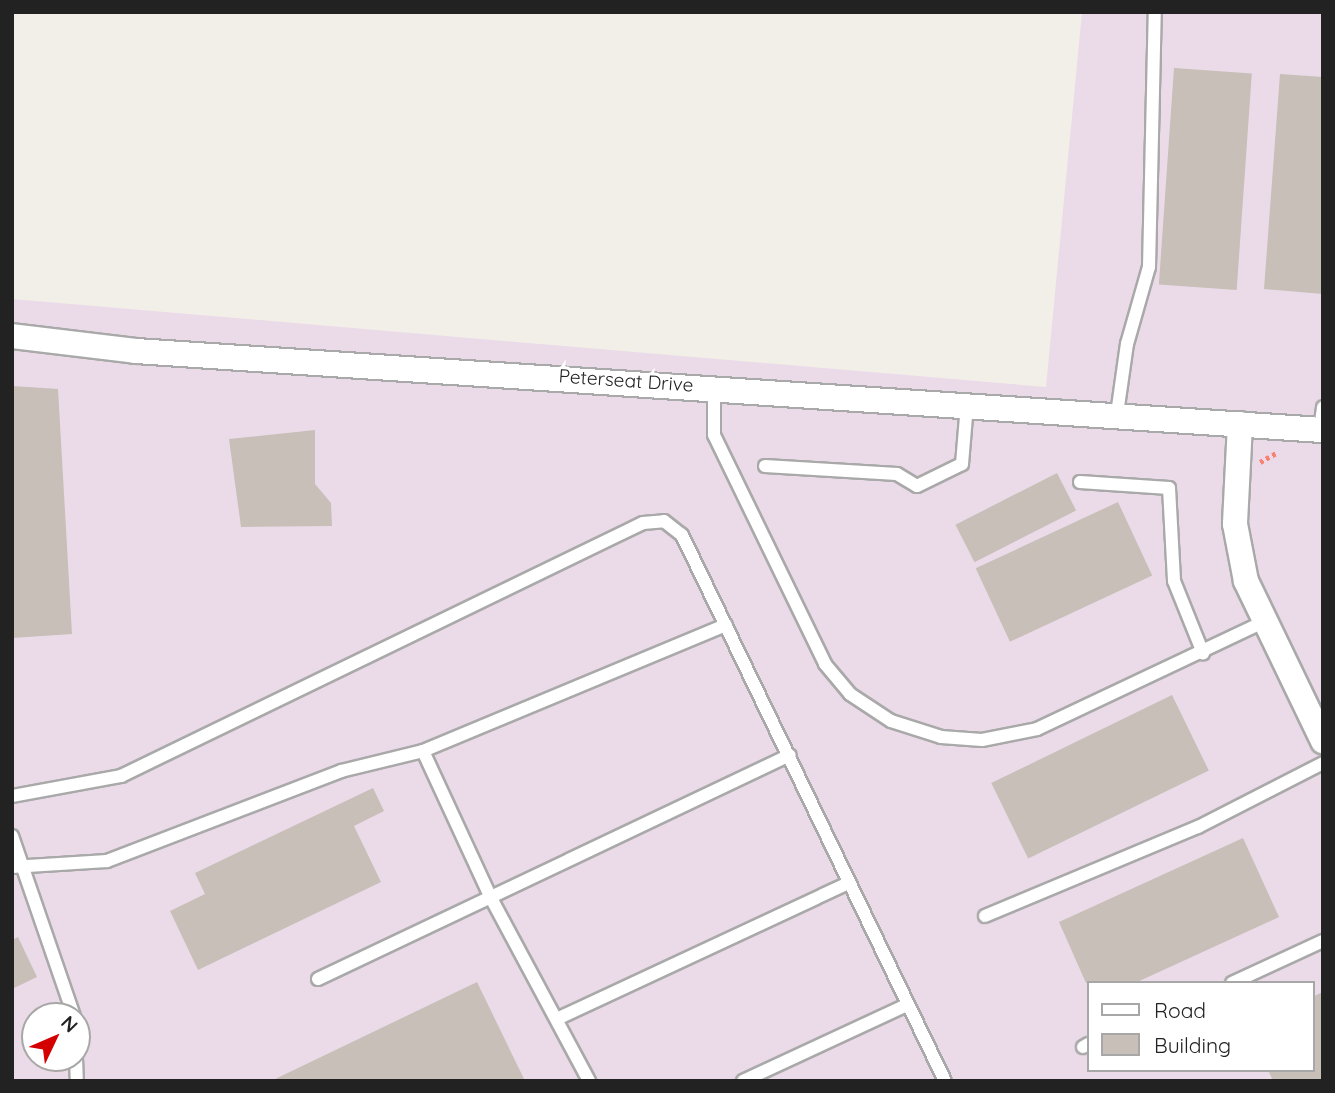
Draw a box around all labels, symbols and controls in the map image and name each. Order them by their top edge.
street label: Peterseat Drive [558,365,694,397]
legend [1086,981,1314,1072]
text: Road [1154,997,1206,1023]
north arrow [21,1002,91,1072]
text: N [56,1010,83,1037]
text: Building [1154,1032,1231,1058]

